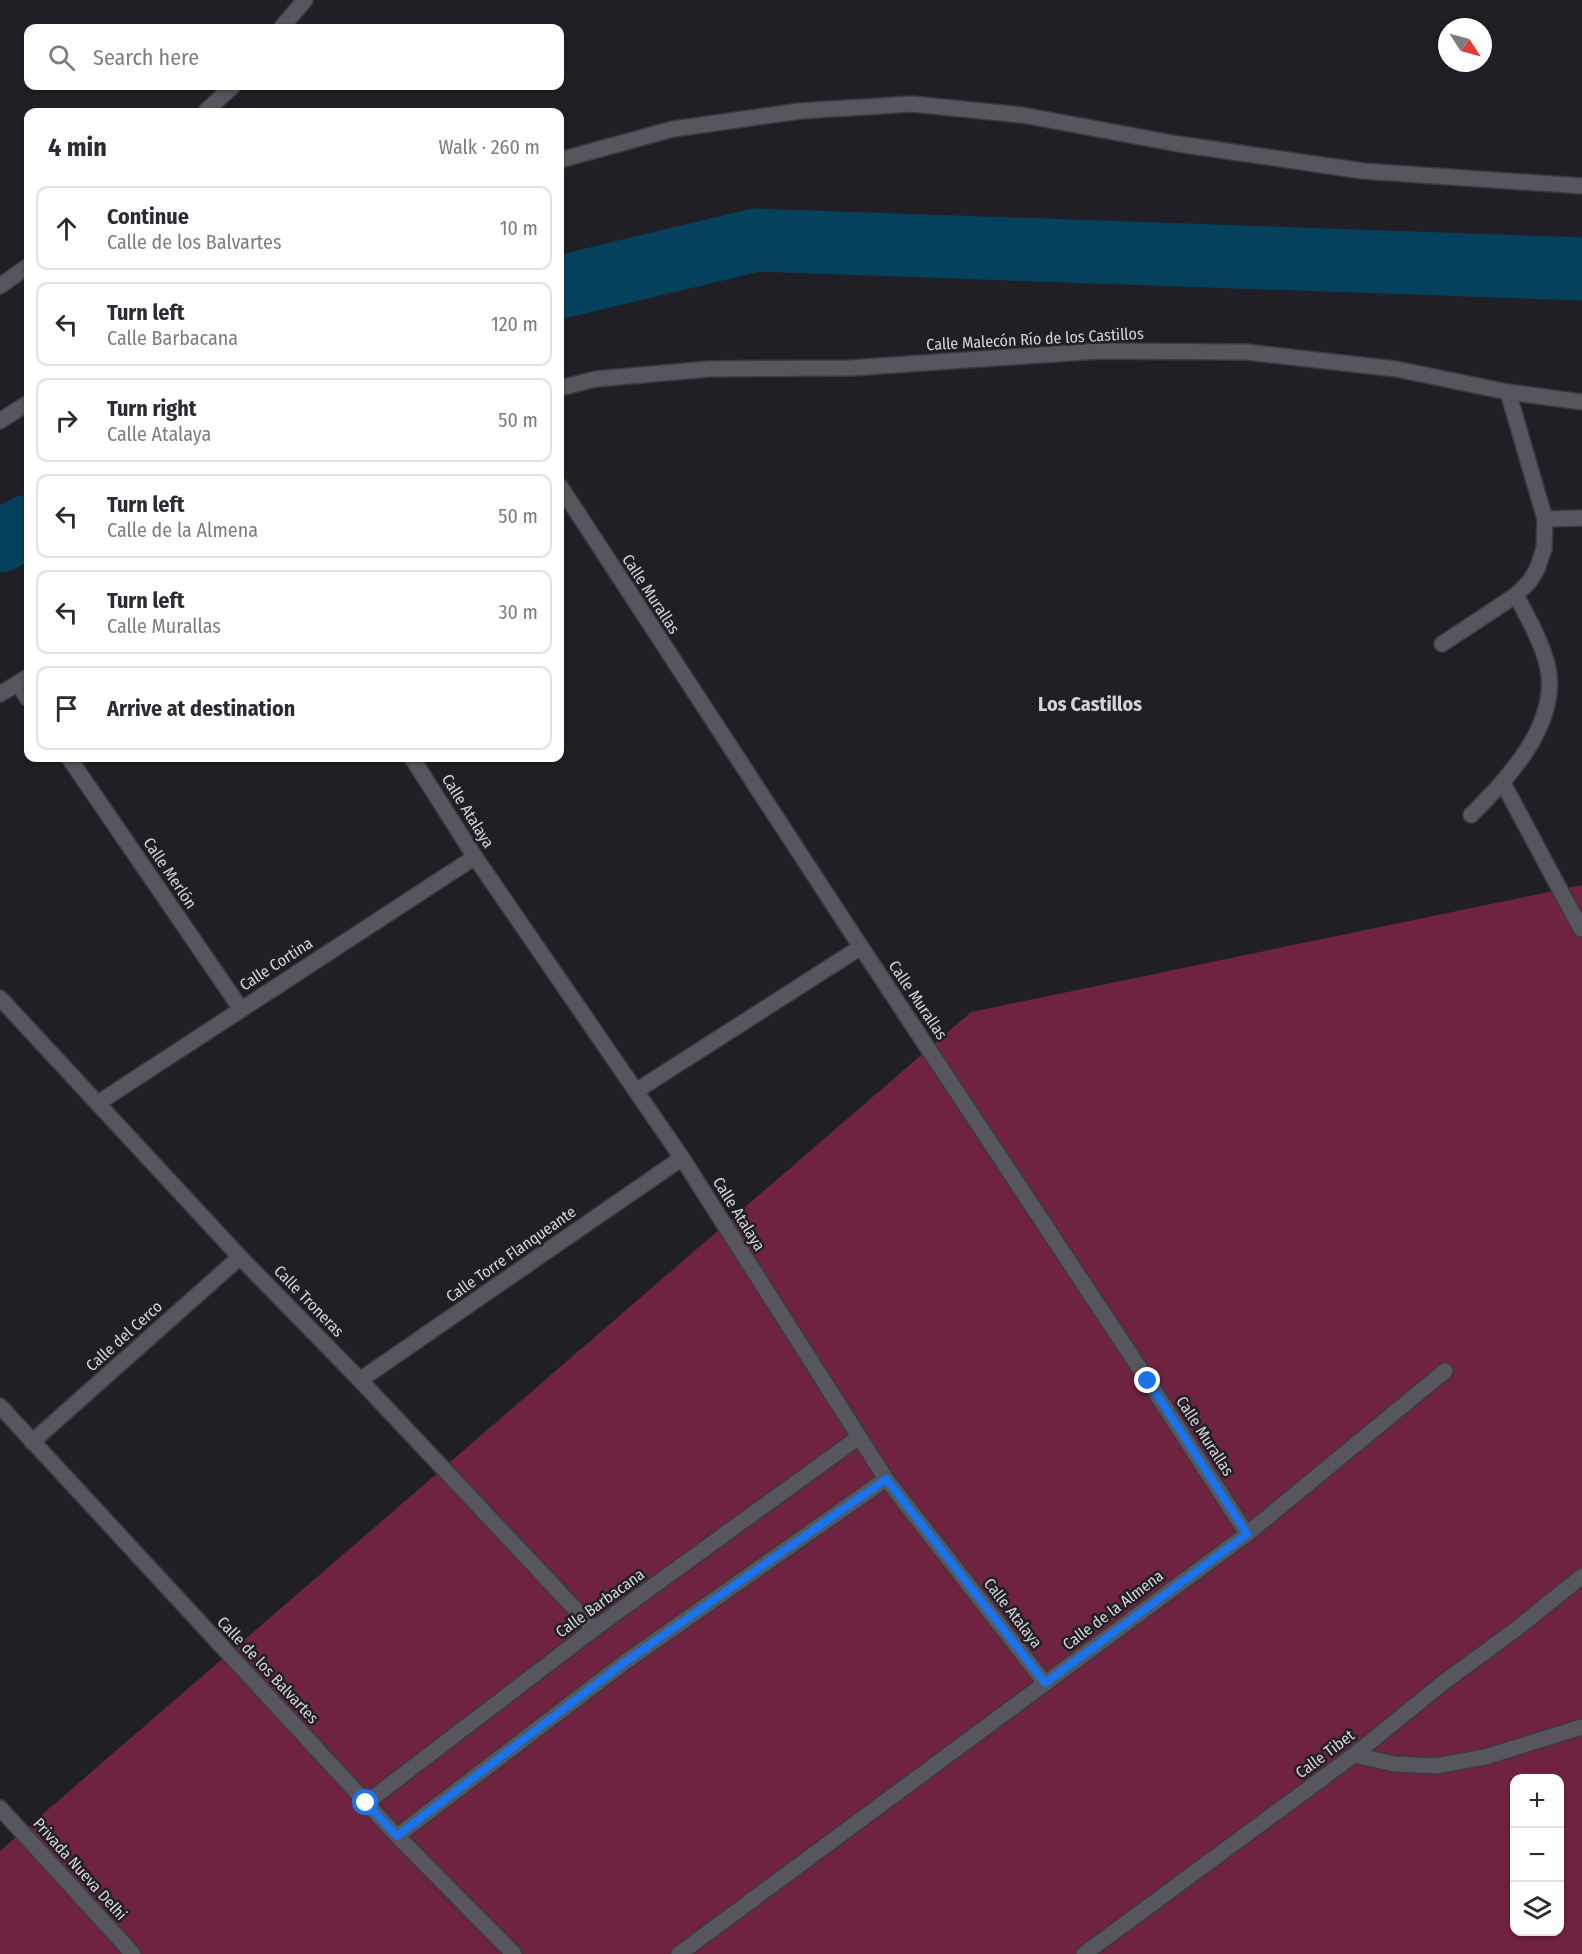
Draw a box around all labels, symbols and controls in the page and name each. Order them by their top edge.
north arrow [1438,18,1492,72]
search box [24,24,564,90]
icon: search [45,41,78,74]
text: Search here [93,44,199,71]
text: 4 min [48,132,107,163]
text: Walk · 260 m [439,135,540,159]
text: Continue [107,203,189,230]
icon: ahead [50,212,83,245]
text: 10 m [500,216,538,240]
text: Calle de los Balvartes [107,230,282,254]
text: Turn left [107,299,185,326]
icon: left [50,308,83,341]
text: 120 m [491,312,538,336]
street label: Calle Malecón Río de los Castillos [926,324,1144,354]
text: Calle Barbacana [107,326,238,350]
text: Turn right [107,395,196,422]
icon: right [50,404,83,437]
text: 50 m [498,408,538,432]
text: Calle Atalaya [107,422,211,446]
text: Turn left [107,491,185,518]
icon: left [50,500,83,533]
text: 50 m [498,504,538,528]
text: Calle de la Almena [107,518,258,542]
street label: Calle Murallas [618,551,684,638]
text: Turn left [107,587,185,614]
icon: left [50,596,83,629]
text: 30 m [498,600,538,624]
text: Calle Murallas [107,614,221,638]
icon: arrive [50,692,83,725]
district label: Los Castillos [1038,692,1142,716]
text: Arrive at destination [107,695,295,722]
street label: Calle Atalaya [438,771,498,852]
street label: Calle Merlón [139,834,201,912]
street label: Calle Cortina [236,933,316,995]
street label: Calle Murallas [885,957,951,1043]
street label: Calle Atalaya [709,1174,769,1255]
street label: Calle Torre Flanqueante [442,1202,580,1306]
street label: Calle Troneras [270,1261,348,1341]
street label: Calle del Cerco [82,1297,166,1375]
route end [1134,1367,1160,1393]
street label: Calle Murallas [1172,1393,1238,1480]
street label: Calle Barbacana [552,1564,648,1642]
street label: Calle de la Almena [1059,1566,1167,1654]
street label: Calle Atalaya [980,1574,1046,1652]
street label: Calle de los Balvartes [213,1612,323,1728]
street label: Calle Tibet [1292,1725,1359,1782]
map controls [1510,1774,1564,1936]
button: + [1510,1774,1564,1828]
route start [352,1789,378,1815]
street label: Privada Nueva Delhi [29,1814,131,1924]
button: − [1510,1828,1564,1882]
button: layers [1510,1882,1564,1936]

